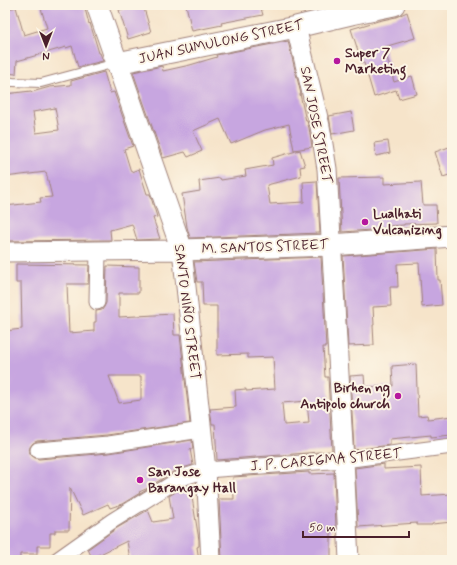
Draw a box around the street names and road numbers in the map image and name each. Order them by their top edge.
street label: JUAN SUMULONG STREET [137,16,305,68]
street label: SAN JOSE STREET [296,65,336,186]
street label: M. SANTOS STREET [201,236,329,258]
street label: SANTO NIÑO STREET [170,243,204,381]
street label: J. P. CARIGMA STREET [250,444,403,476]

